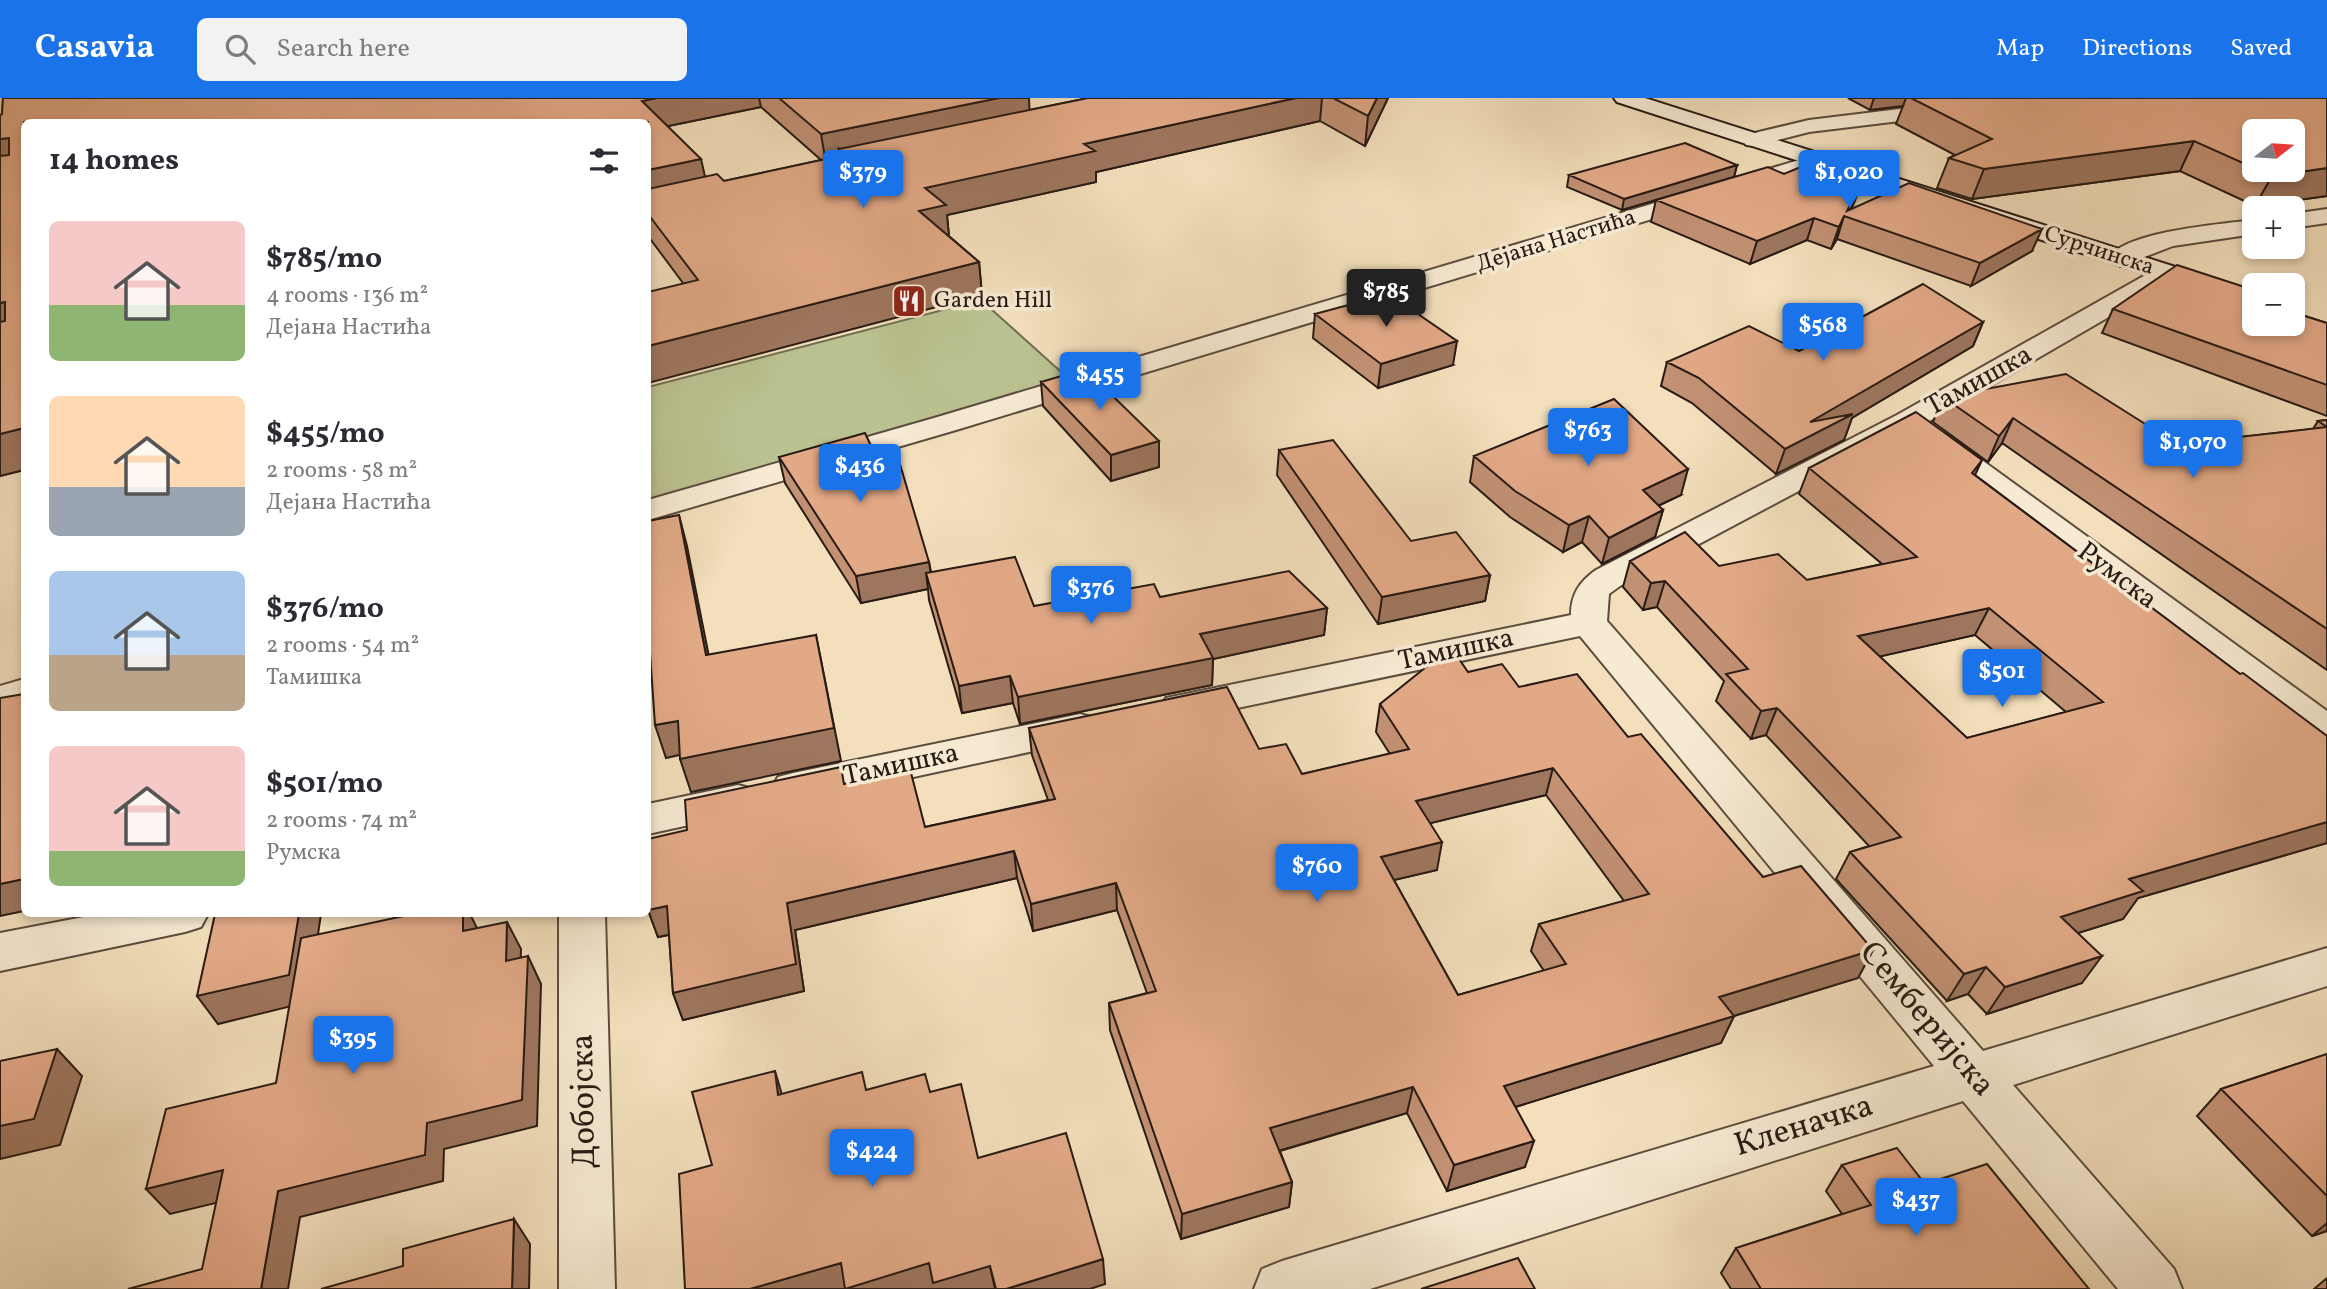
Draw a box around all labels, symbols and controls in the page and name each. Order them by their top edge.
search box [197,18,687,81]
text: Casavia [35,26,155,72]
icon: search [221,30,259,68]
text: Search here [277,31,410,67]
text: Map [1996,32,2044,66]
text: Directions [2082,32,2192,66]
text: Saved [2230,32,2292,66]
north arrow [2242,119,2305,182]
map controls [2242,119,2305,336]
text: 14 homes [49,140,179,182]
icon: filters [585,142,623,180]
pin: $379 [822,150,904,210]
pin: $1,020 [1792,150,1906,210]
text: $379 [839,157,887,189]
text: $1,020 [1815,157,1883,189]
button: + [2242,196,2305,259]
street label: Дејана Настића [1472,202,1640,280]
street label: Сурчинска [2040,218,2158,284]
text: $785/mo [266,238,382,280]
icon: home [105,249,189,333]
pin: $785 [1345,270,1427,329]
button: − [2242,273,2305,336]
text: $785 [1363,276,1409,308]
text: 4 rooms · 136 m² [266,280,428,312]
restaurant icon: Garden Hill [890,282,928,320]
place label: Garden Hill [934,285,1052,317]
pin: $568 [1782,303,1864,363]
text: $568 [1798,310,1848,342]
text: Дејана Настића [266,312,431,344]
street label: Тамишка [1918,336,2040,426]
pin: $455 [1059,352,1141,412]
text: $455 [1076,359,1124,391]
pin: $763 [1547,408,1629,468]
text: $455/mo [266,413,385,455]
text: $763 [1564,415,1612,447]
pin: $1,070 [2136,420,2250,480]
icon: home [105,424,189,508]
text: $1,070 [2159,427,2227,459]
pin: $436 [819,444,901,504]
text: $436 [835,451,885,483]
text: 2 rooms · 58 m² [266,455,417,487]
text: Дејана Настића [266,487,431,519]
street label: Румска [2069,533,2165,619]
pin: $376 [1050,566,1132,626]
text: $376 [1067,573,1115,605]
text: $376/mo [266,588,384,630]
icon: home [105,599,189,683]
street label: Тамишка [1395,619,1517,681]
text: 2 rooms · 54 m² [266,630,419,662]
pin: $501 [1961,650,2043,709]
text: $501 [1978,656,2026,688]
text: Тамишка [266,662,362,694]
street label: Тамишка [840,734,962,796]
text: $501/mo [266,763,383,805]
icon: home [105,774,189,858]
text: 2 rooms · 74 m² [266,805,417,837]
text: Румска [266,837,341,869]
pin: $760 [1276,844,1358,904]
text: $760 [1292,851,1342,883]
street label: Семберијска [1847,932,2005,1108]
pin: $395 [312,1016,394,1076]
text: $395 [329,1023,377,1055]
street label: Добојска [561,1033,609,1169]
street label: Кленачка [1729,1084,1879,1170]
pin: $424 [831,1130,913,1189]
text: $424 [846,1136,898,1168]
pin: $437 [1875,1178,1957,1238]
text: $437 [1892,1185,1940,1217]

